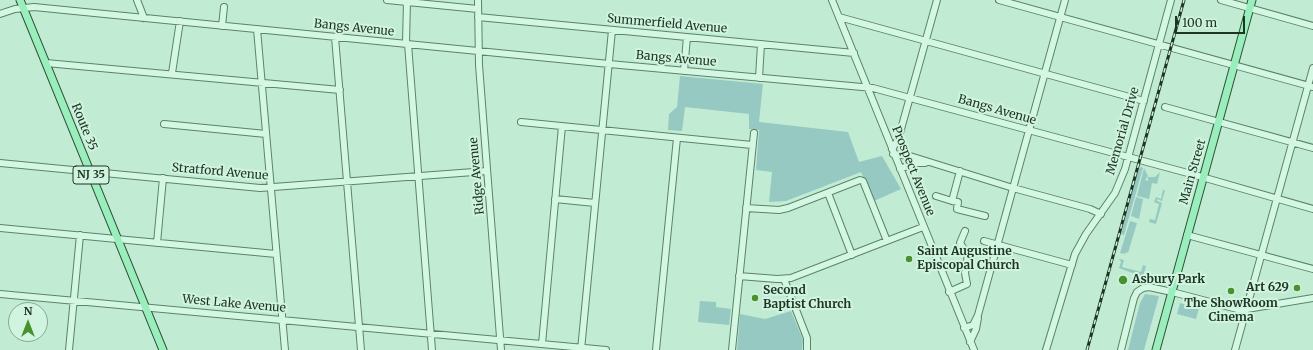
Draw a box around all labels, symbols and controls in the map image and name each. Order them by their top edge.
scale bar [1177,8,1247,34]
street label: Summerfield Avenue [606,12,728,36]
text: 100 m [1182,15,1217,30]
street label: Bangs Avenue [313,17,395,39]
street label: Bangs Avenue [635,48,717,70]
street label: Memorial Drive [1104,86,1142,176]
street label: Bangs Avenue [956,92,1038,128]
street label: Route 35 [68,101,100,153]
street label: Prospect Avenue [888,124,938,218]
street label: Ridge Avenue [466,137,488,215]
street label: Main Street [1177,138,1209,206]
street label: Stratford Avenue [171,161,269,183]
road number: NJ 35 [73,166,109,184]
place label: Saint Augustine Episcopal Church [917,245,1020,273]
marker: Saint Augustine Episcopal Church [904,254,914,264]
place label: Asbury Park [1132,273,1205,287]
marker: Asbury Park [1117,274,1129,286]
place label: Art 629 [1246,281,1289,295]
marker: Art 629 [1292,283,1302,293]
place label: Second Baptist Church [763,284,851,312]
marker: The ShowRoom Cinema [1226,286,1236,296]
street label: West Lake Avenue [182,292,286,316]
marker: Second Baptist Church [750,293,760,303]
place label: The ShowRoom Cinema [1184,297,1278,325]
north arrow [8,302,48,342]
text: N [24,304,32,318]

